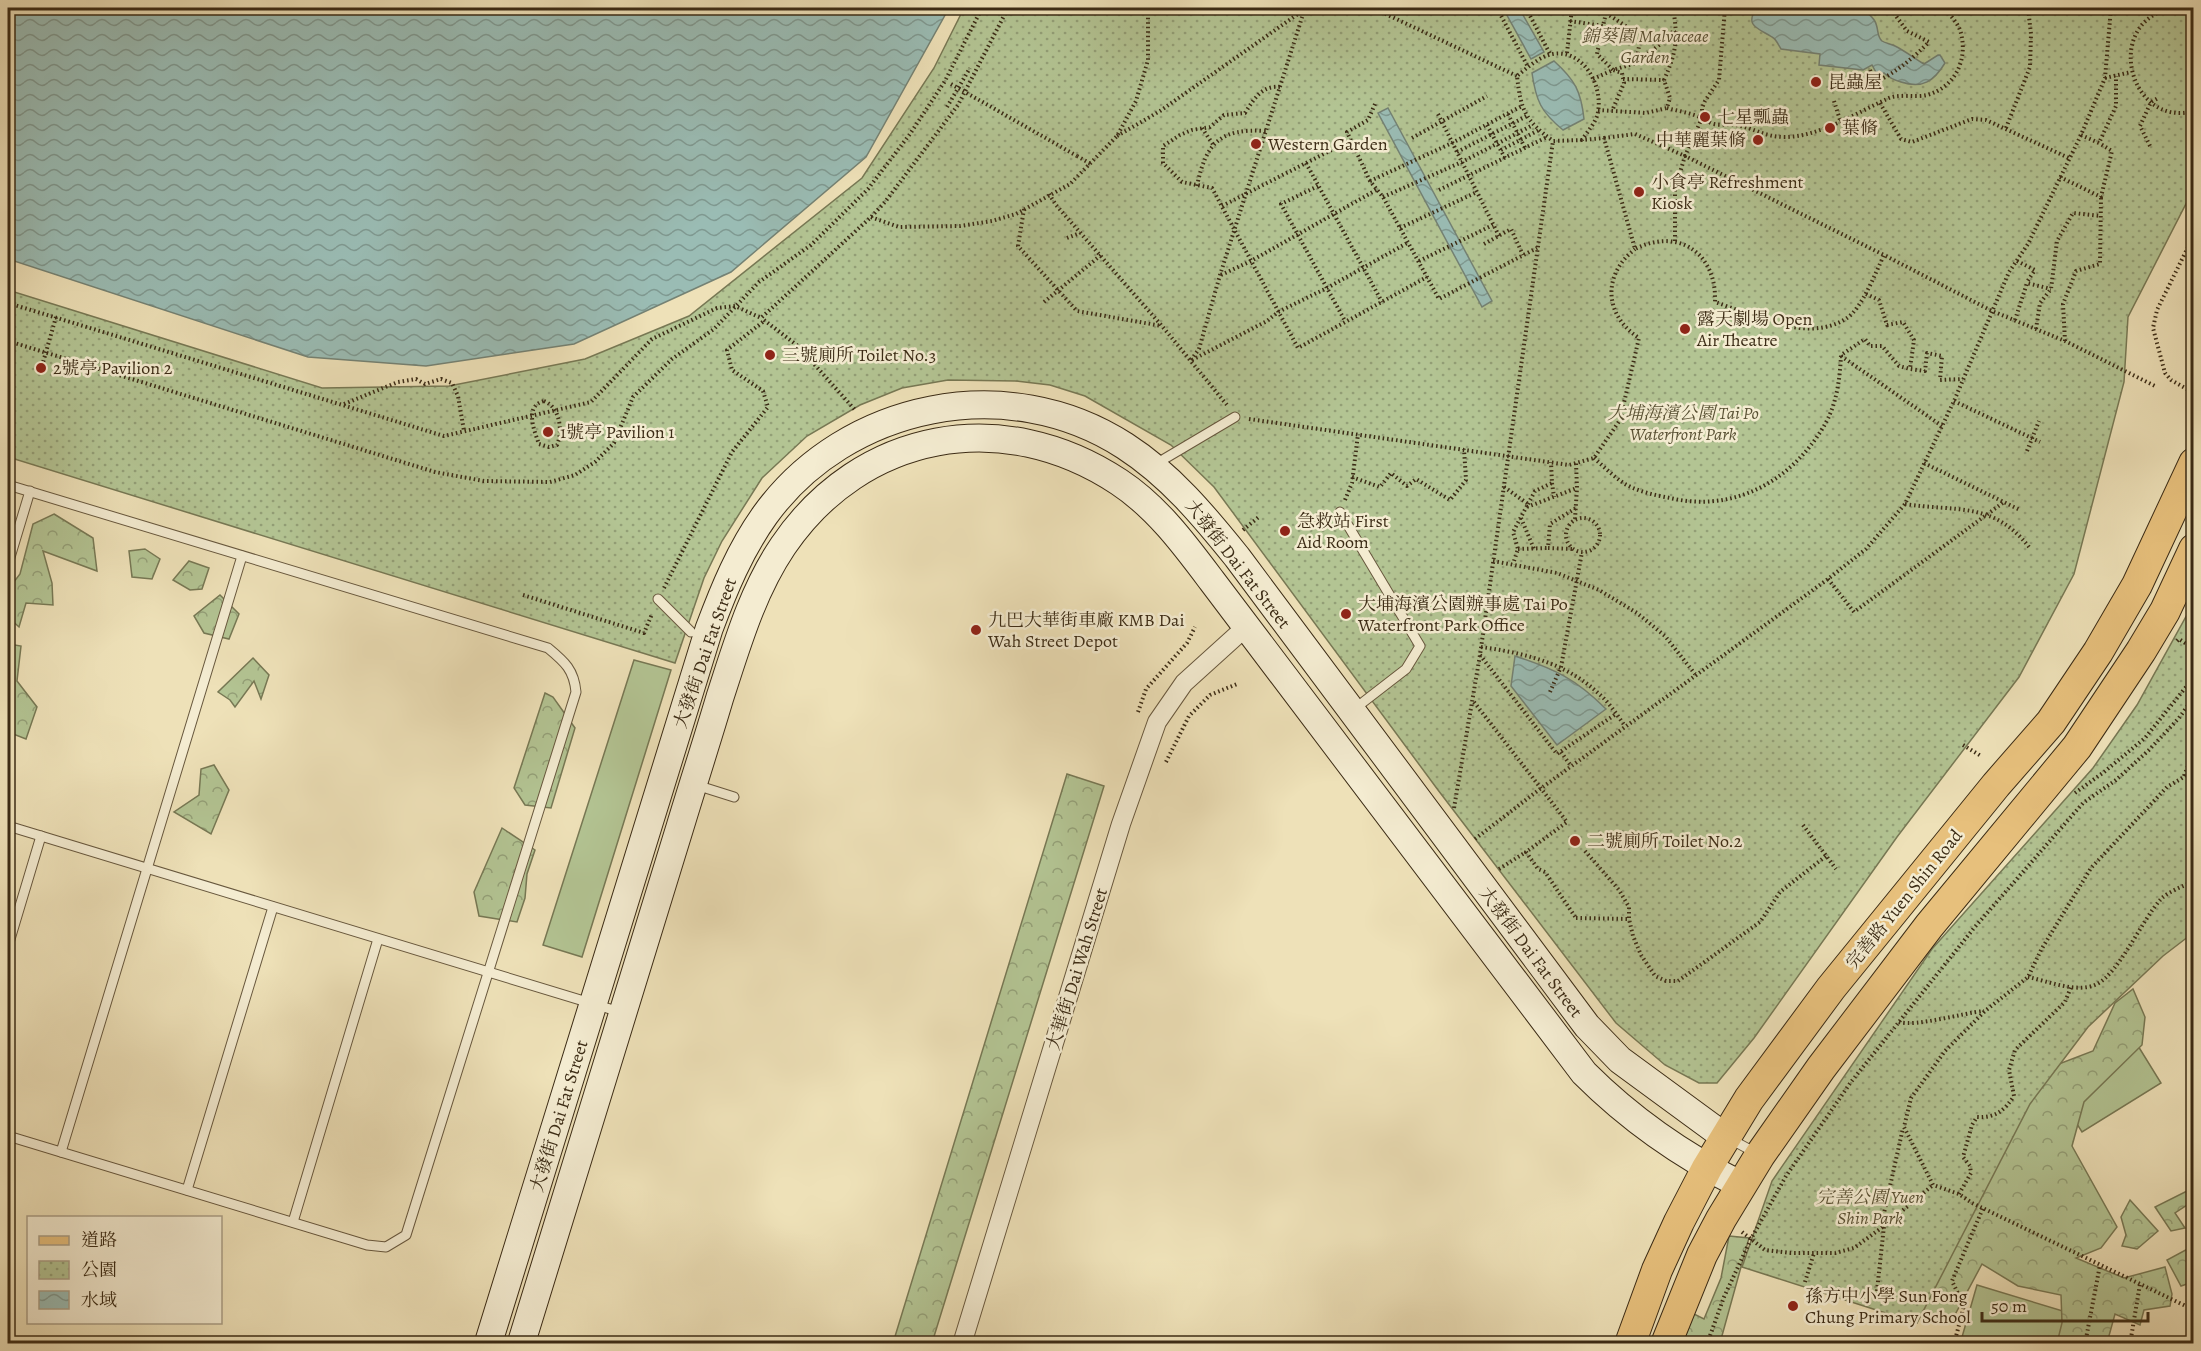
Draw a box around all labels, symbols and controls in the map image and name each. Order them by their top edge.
park label: 錦葵園 Malvaceae Garden [1582,24,1709,69]
place label: 昆蟲屋 [1828,70,1882,94]
marker: 昆蟲屋 [1809,75,1823,89]
place label: 七星瓢蟲 [1717,105,1789,129]
marker: 七星瓢蟲 [1698,110,1712,124]
place label: 葉脩 [1842,116,1878,140]
marker: 葉脩 [1823,121,1837,135]
place label: 中華麗葉脩 [1656,128,1746,152]
place label: Western Garden [1267,132,1388,156]
marker: 中華麗葉脩 [1751,133,1765,147]
marker: Western Garden [1249,137,1263,151]
place label: 小食亭 Refreshment Kiosk [1651,170,1804,215]
marker: 小食亭 Refreshment Kiosk [1632,185,1646,199]
place label: 露天劇場 Open Air Theatre [1696,307,1813,352]
marker: 露天劇場 Open Air Theatre [1678,322,1692,336]
place label: 三號廁所 Toilet No.3 [782,343,936,367]
marker: 三號廁所 Toilet No.3 [763,348,777,362]
place label: 2號亭 Pavilion 2 [53,356,173,380]
marker: 2號亭 Pavilion 2 [34,361,48,375]
park label: 大埔海濱公園 Tai Po Waterfront Park [1607,401,1759,446]
place label: 1號亭 Pavilion 1 [560,420,674,444]
marker: 1號亭 Pavilion 1 [541,425,555,439]
street label: 大發街 Dai Fat Street [1180,494,1296,634]
place label: 急救站 First Aid Room [1296,509,1389,554]
marker: 急救站 First Aid Room [1278,524,1292,538]
street label: 大發街 Dai Fat Street [668,574,742,732]
place label: 大埔海濱公園辦事處 Tai Po Waterfront Park Office [1357,592,1568,637]
marker: 大埔海濱公園辦事處 Tai Po Waterfront Park Office [1339,607,1353,621]
place label: 九巴大華街車廠 KMB Dai Wah Street Depot [987,608,1185,653]
marker: 九巴大華街車廠 KMB Dai Wah Street Depot [969,623,983,637]
street label: 完善路 Yuen Shin Road [1840,824,1968,974]
place label: 二號廁所 Toilet No.2 [1587,829,1743,853]
marker: 二號廁所 Toilet No.2 [1568,834,1582,848]
street label: 大發街 Dai Fat Street [1474,882,1588,1022]
street label: 大華街 Dai Wah Street [1041,885,1113,1053]
street label: 大發街 Dai Fat Street [524,1037,594,1195]
park label: 完善公園 Yuen Shin Park [1816,1185,1924,1230]
legend [27,1216,222,1324]
text: 道路 [81,1228,117,1252]
text: 公園 [81,1258,117,1282]
place label: 孫方中小學 Sun Fong Chung Primary School [1805,1284,1971,1329]
scale bar [1982,1285,2148,1323]
text: 水域 [81,1288,117,1312]
text: 50 m [1991,1294,2027,1318]
marker: 孫方中小學 Sun Fong Chung Primary School [1786,1299,1800,1313]

